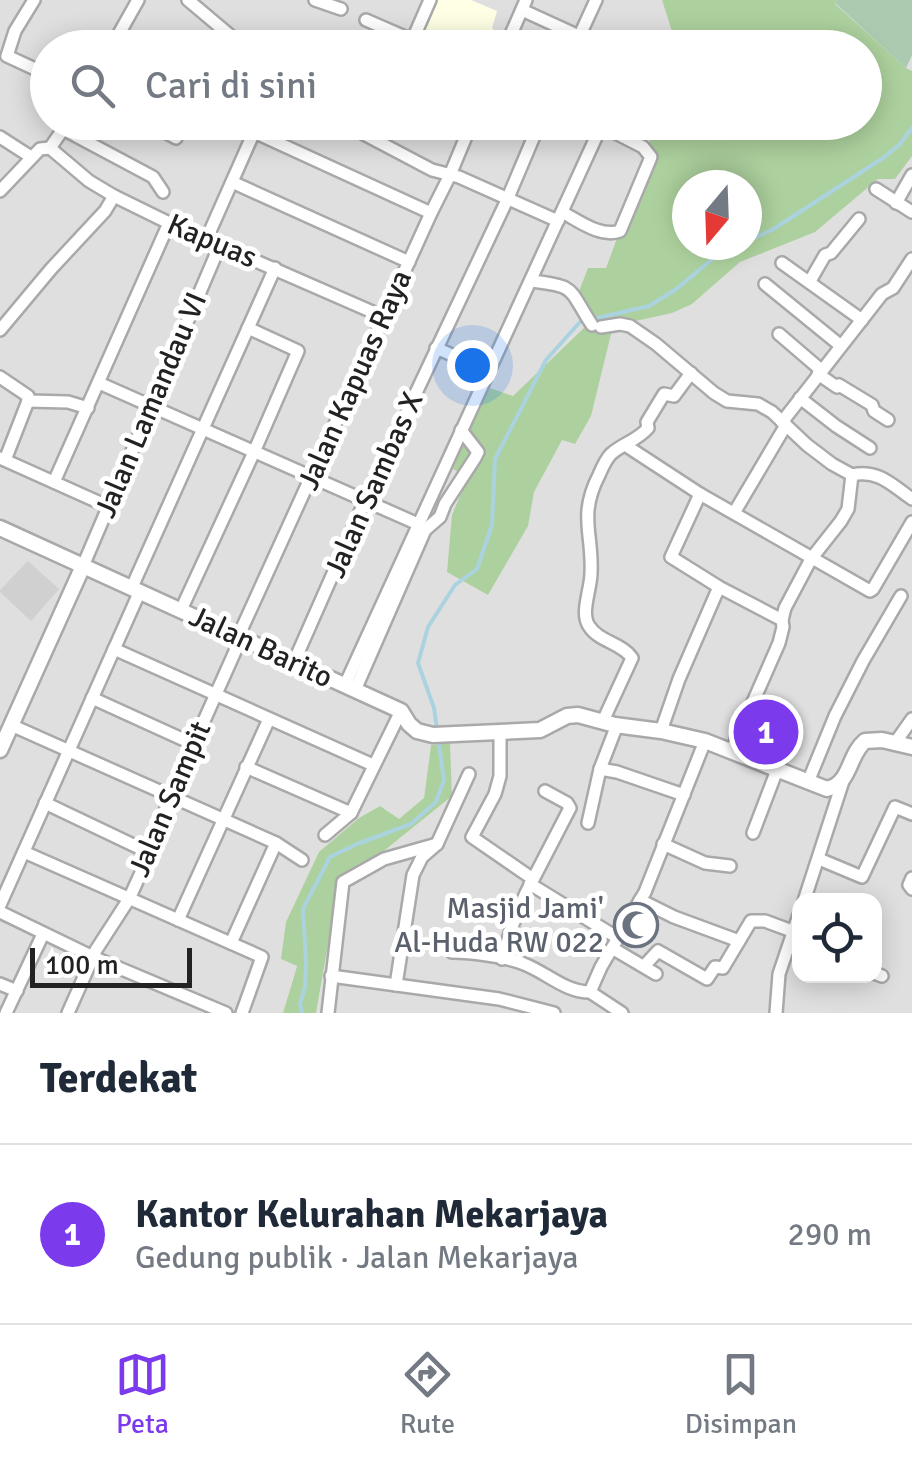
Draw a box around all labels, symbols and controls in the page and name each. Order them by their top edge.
search box [30,30,882,140]
icon: search [65,58,120,113]
text: Cari di sini [145,62,317,109]
north arrow [672,170,762,260]
street label: Kapuas [162,206,262,276]
street label: Jalan Kapuas Raya [290,264,420,496]
street label: Jalan Lamandau VI [87,287,215,523]
your location [447,340,498,391]
street label: Jalan Sambas X [317,386,432,583]
street label: Jalan Barito [184,598,338,696]
pin: 1 [734,694,798,770]
street label: Jalan Sampit [121,716,219,882]
place label: Masjid Jami' Al-Huda RW 022 [394,890,604,961]
map controls [792,893,882,983]
button: locate [792,893,882,983]
mosque icon: Masjid Jami' Al-Huda RW 022 [613,902,659,948]
scale bar [30,943,192,988]
text: 100 m [45,948,119,982]
text: Terdekat [40,1053,197,1104]
text: Kantor Kelurahan Mekarjaya [135,1191,608,1238]
text: 1 [64,1215,81,1254]
text: 290 m [788,1215,872,1254]
text: Gedung publik · Jalan Mekarjaya [135,1238,578,1277]
tab: Peta [115,1347,170,1441]
tab: Rute [400,1347,455,1441]
tab: Disimpan [685,1347,797,1441]

